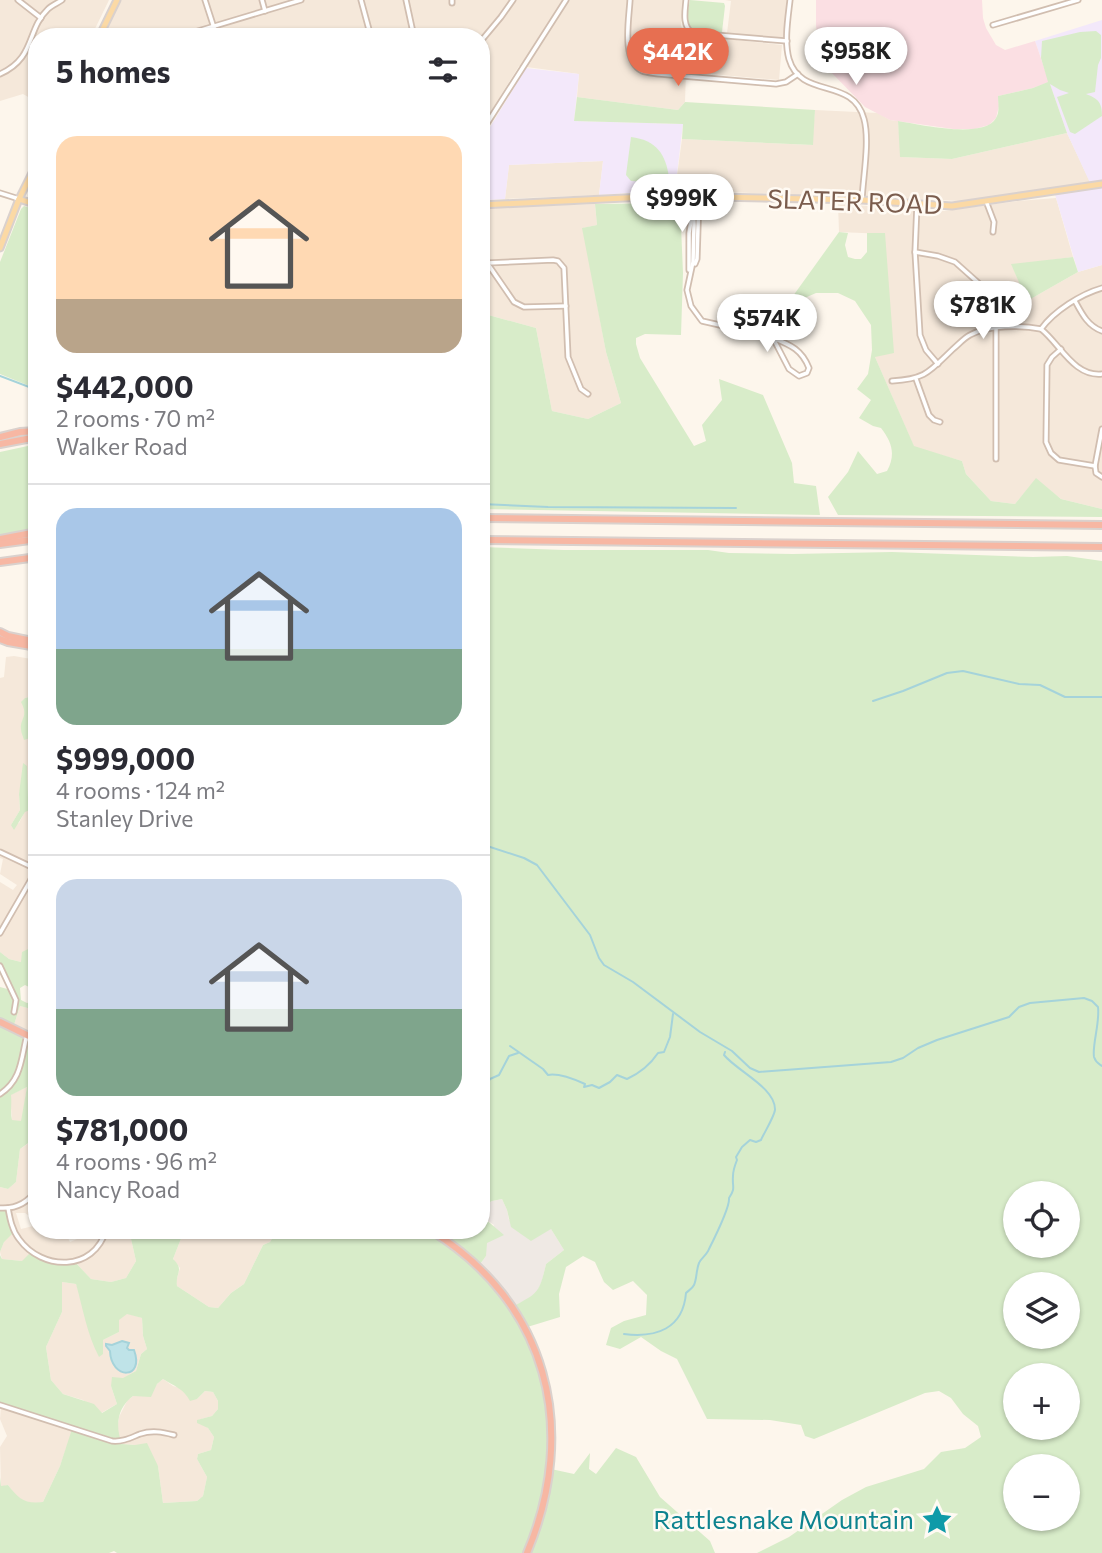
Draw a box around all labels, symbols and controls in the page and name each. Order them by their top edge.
pin: $442K [629,28,727,88]
pin: $958K [807,28,905,87]
text: $958K [820,36,892,64]
text: $442K [643,37,713,65]
icon: filters [424,51,462,89]
text: 5 homes [56,52,170,89]
pin: $999K [633,174,731,234]
icon: home [196,181,322,307]
street label: SLATER ROAD [767,182,943,219]
text: $999K [646,183,718,211]
pin: $781K [934,282,1032,341]
text: $781K [950,290,1016,318]
pin: $574K [718,294,816,354]
text: $574K [733,303,801,331]
text: $442,000 [56,367,194,404]
text: 2 rooms · 70 m² [56,404,215,432]
text: Walker Road [56,432,188,460]
icon: home [196,553,322,679]
text: $999,000 [56,739,195,776]
text: 4 rooms · 124 m² [56,776,225,804]
text: Stanley Drive [56,804,193,832]
icon: home [196,924,322,1050]
text: $781,000 [56,1110,189,1147]
text: 4 rooms · 96 m² [56,1147,217,1175]
text: Nancy Road [56,1175,180,1203]
map controls [1003,1181,1080,1531]
button: locate [1003,1181,1080,1258]
button: layers [1003,1272,1080,1349]
button: + [1003,1363,1080,1440]
button: − [1003,1454,1080,1531]
place label: Rattlesnake Mountain [653,1503,914,1534]
place icon: Rattlesnake Mountain [920,1503,954,1537]

